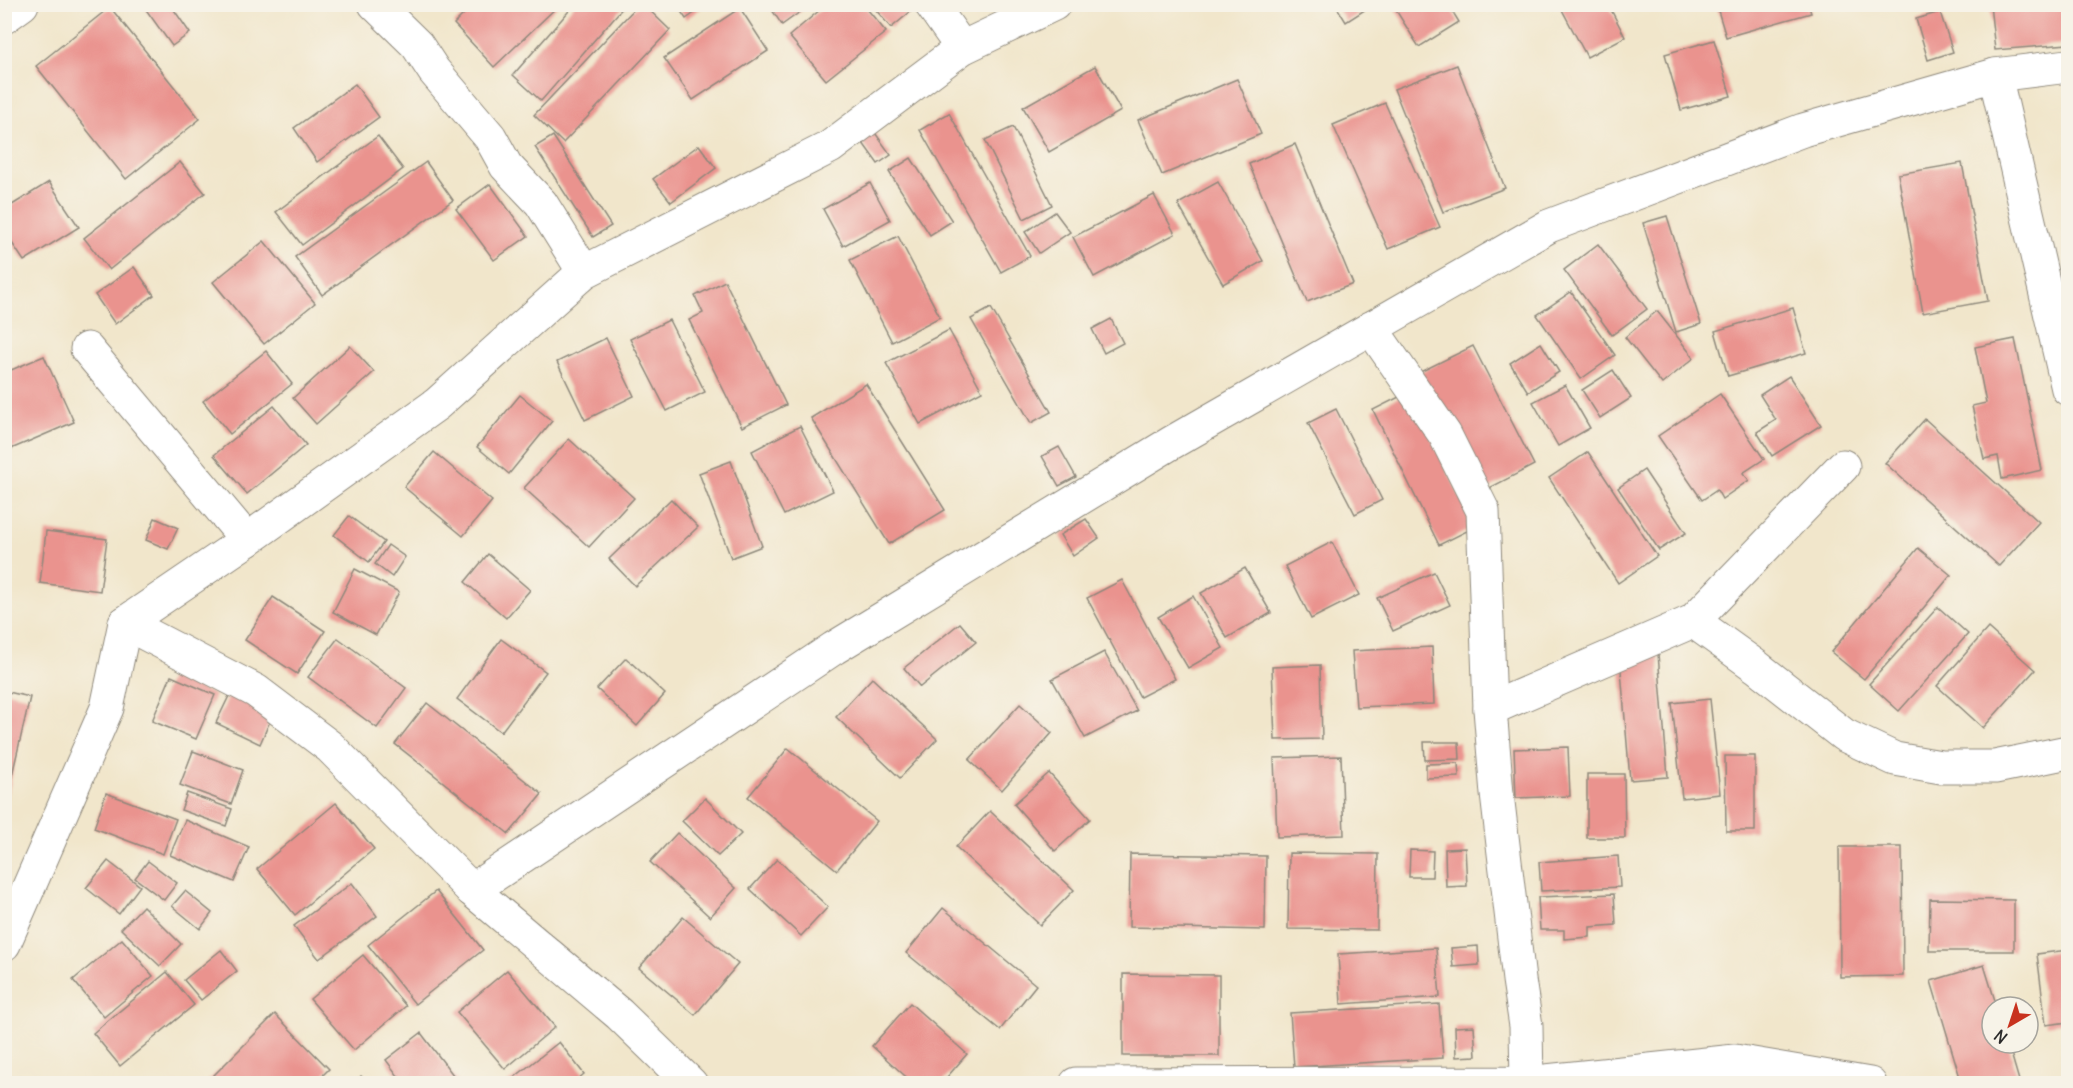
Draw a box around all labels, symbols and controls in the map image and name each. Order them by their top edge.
north arrow [1980,995,2040,1055]
text: N [1990,1025,2011,1048]

